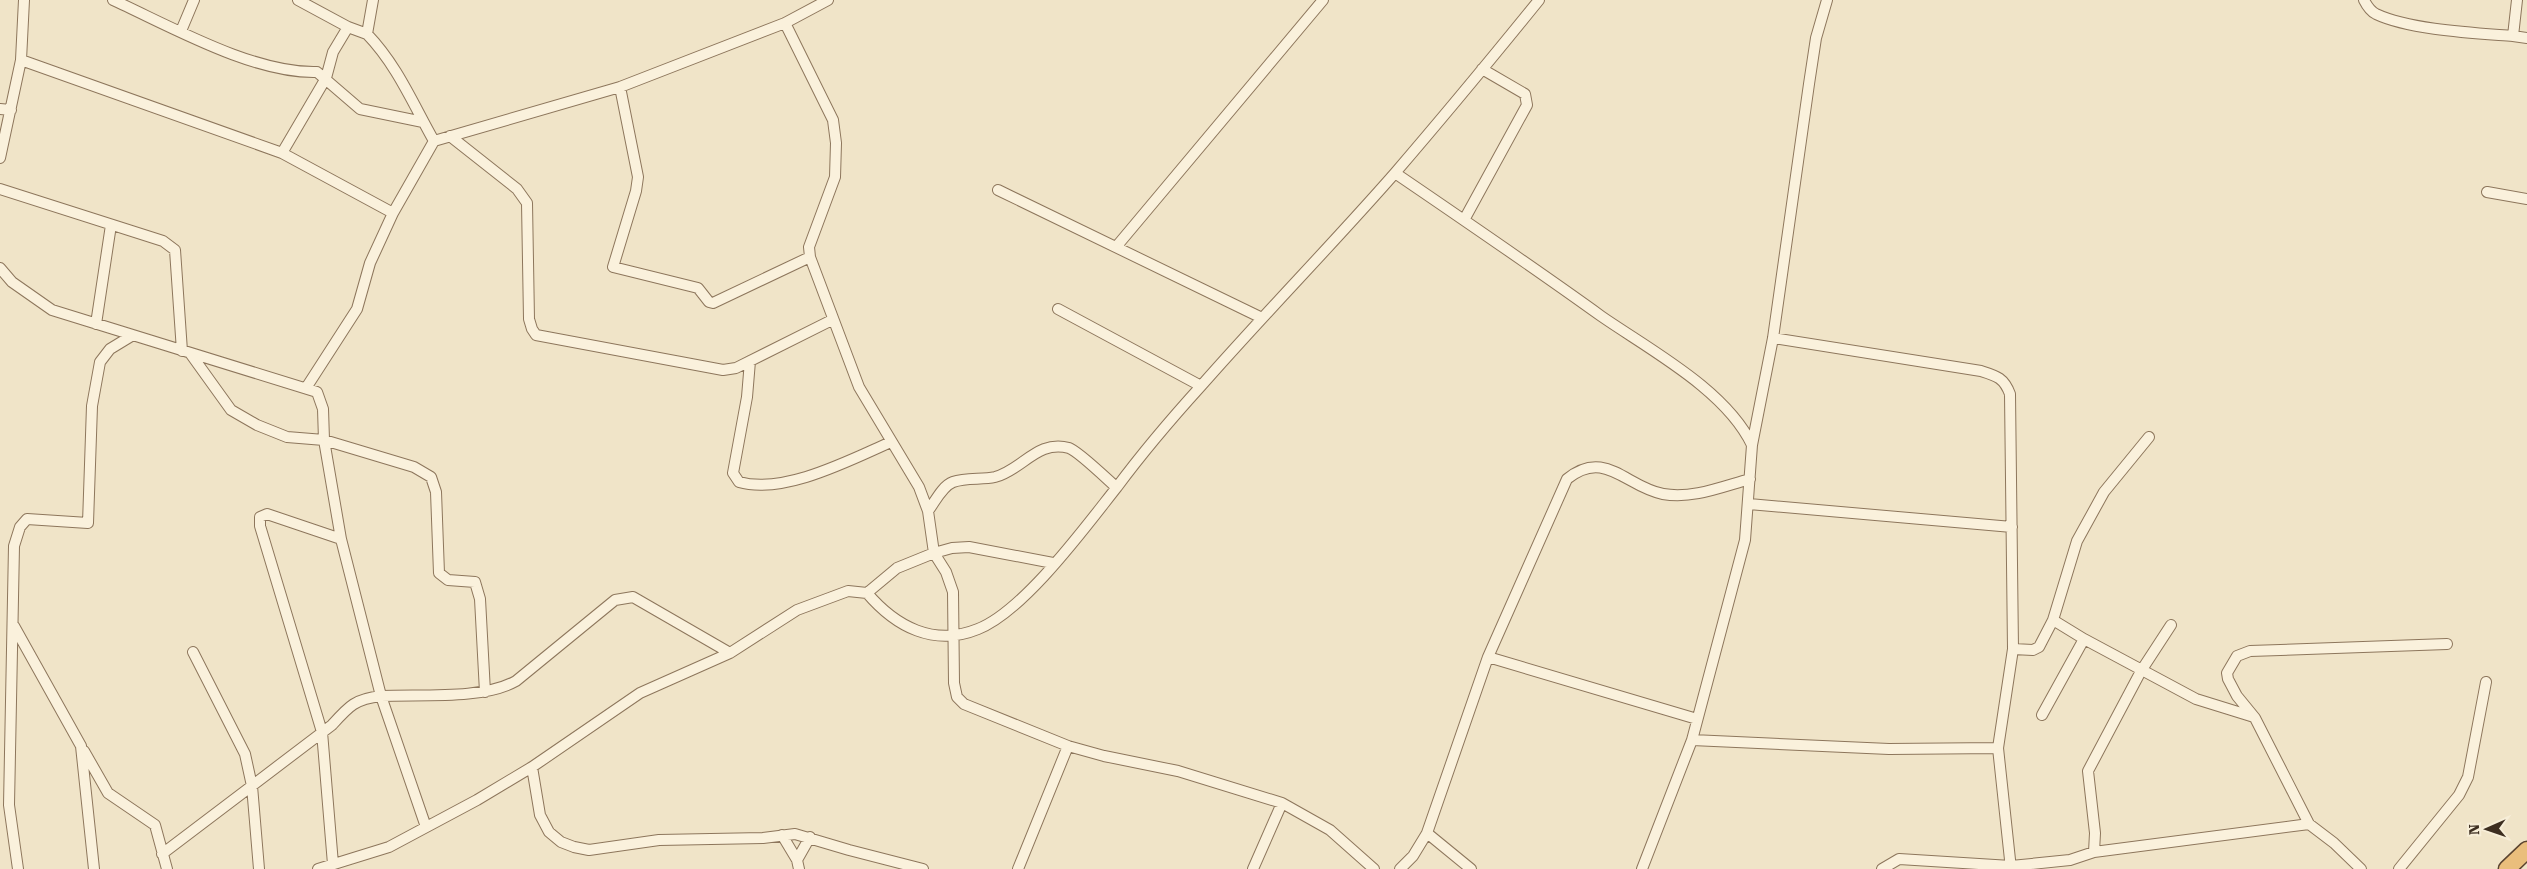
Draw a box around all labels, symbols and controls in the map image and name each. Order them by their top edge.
north arrow [2462,804,2512,854]
text: N [2466,824,2482,835]

